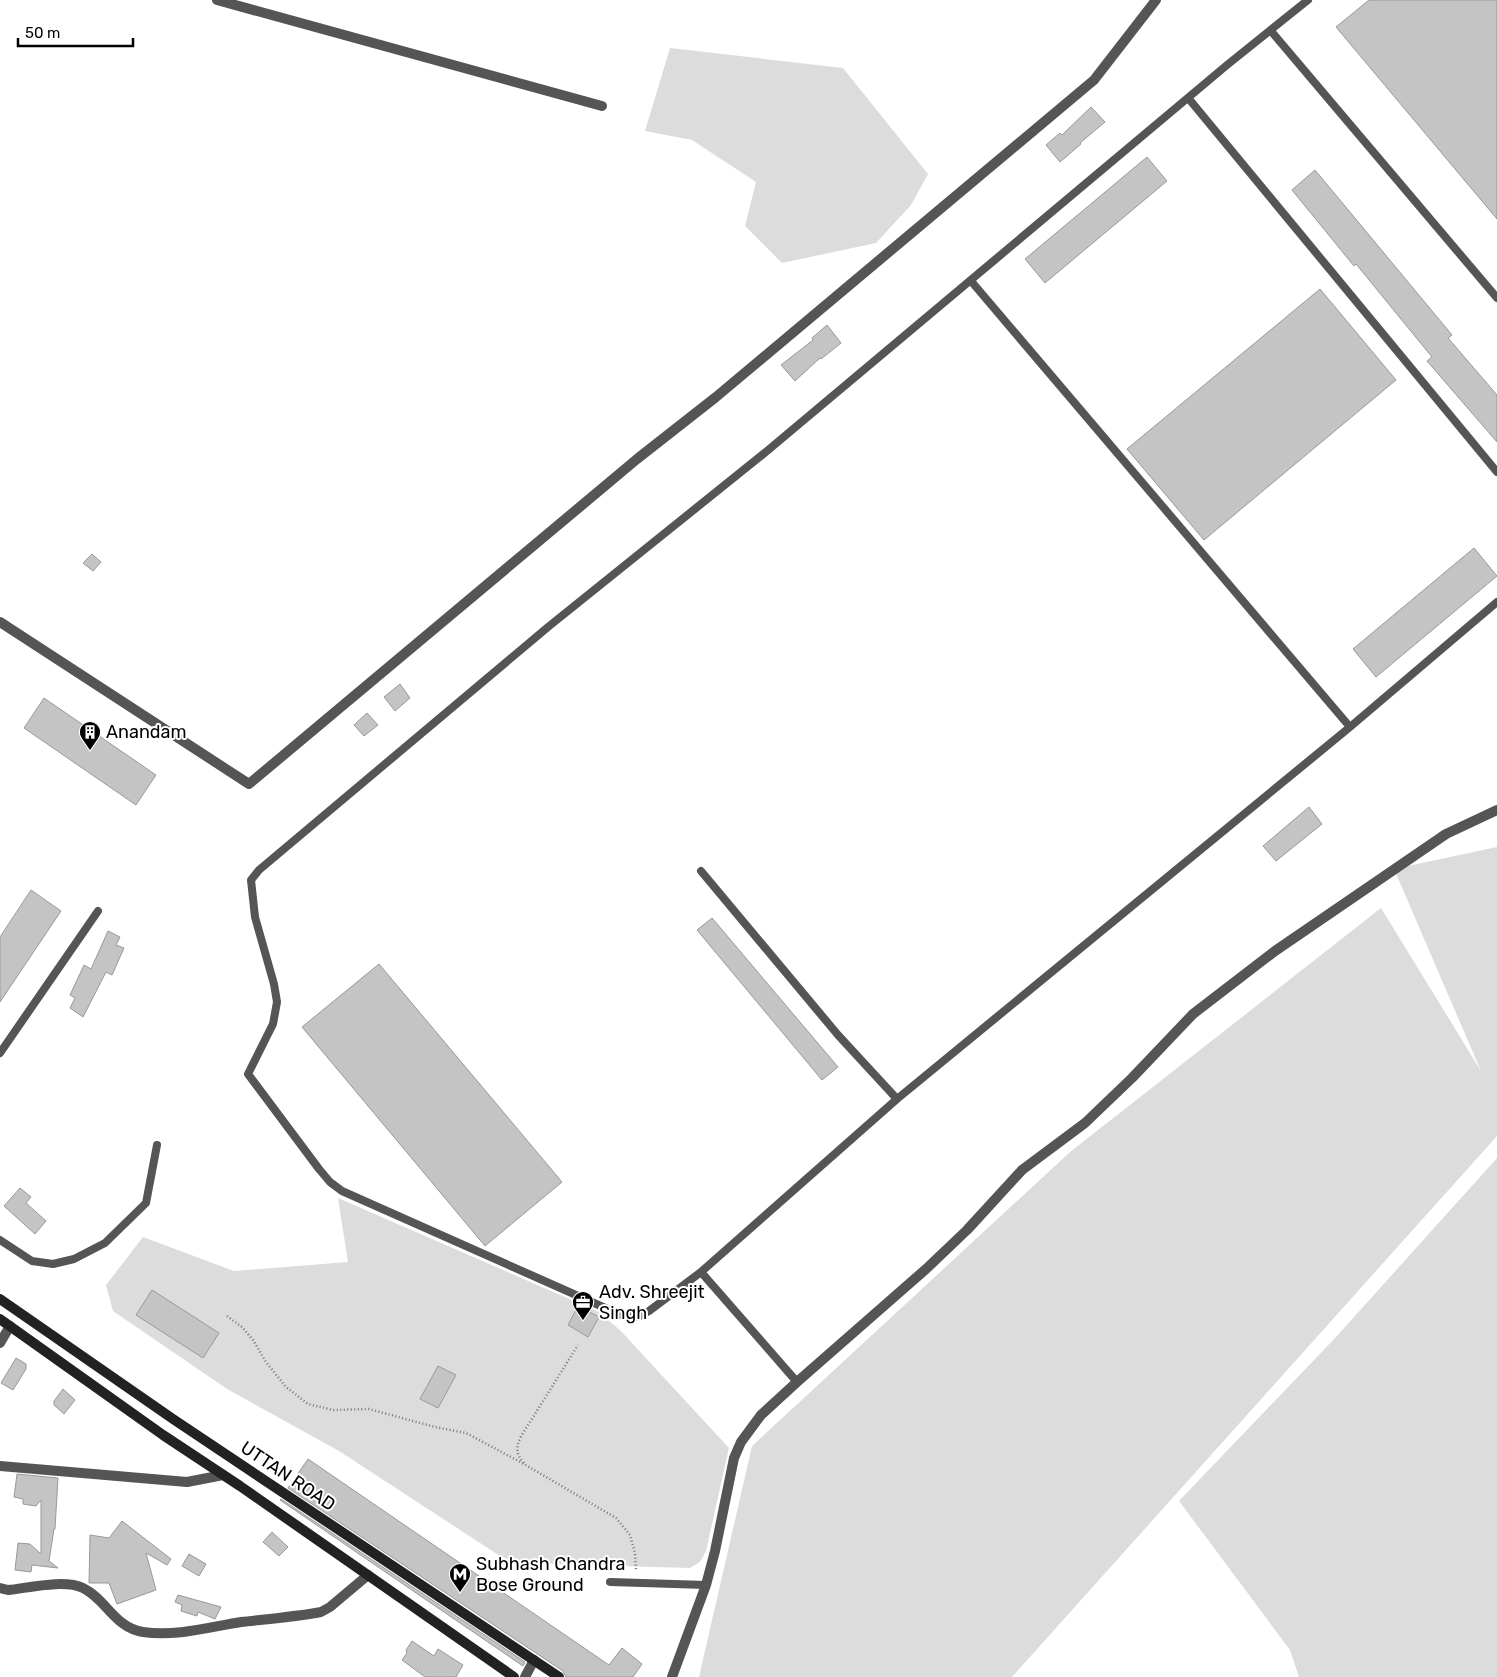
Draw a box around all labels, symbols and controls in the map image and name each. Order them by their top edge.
scale bar [18,15,132,47]
text: 50 m [25,24,60,42]
building icon: Anandam [78,720,102,751]
place label: Anandam [106,721,186,743]
place label: Adv. Shreejit Singh [599,1281,705,1324]
office icon: Adv. Shreejit Singh [571,1290,595,1321]
street label: UTTAN ROAD [237,1436,339,1516]
place label: Subhash Chandra Bose Ground [476,1553,625,1596]
metro station icon: Subhash Chandra Bose Ground [448,1562,472,1593]

